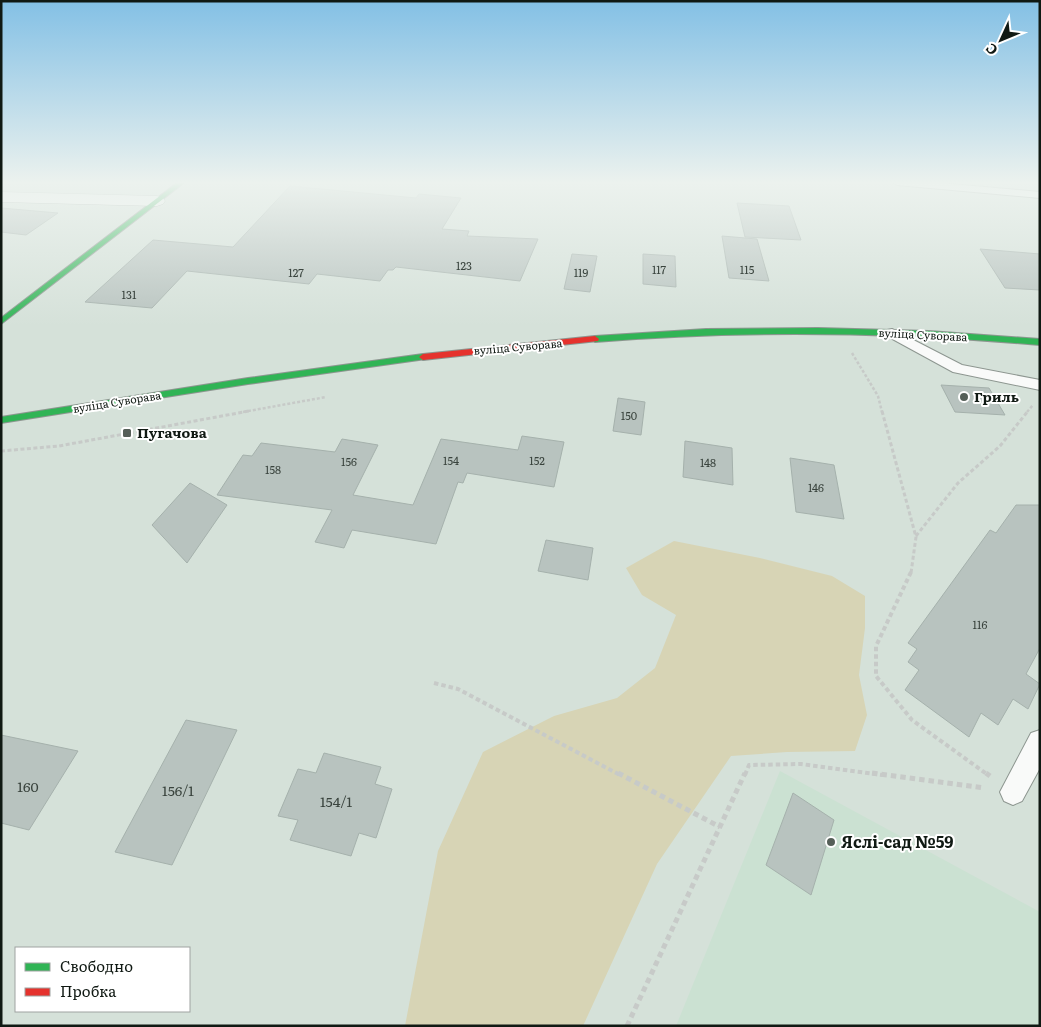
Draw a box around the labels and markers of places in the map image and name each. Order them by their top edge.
place label: Гриль [974,386,1019,406]
marker: Гриль [958,391,970,403]
place label: Пугачова [137,422,208,442]
marker: Пугачова [121,427,133,439]
place label: Яслі-сад №59 [841,829,954,853]
marker: Яслі-сад №59 [825,836,837,848]

